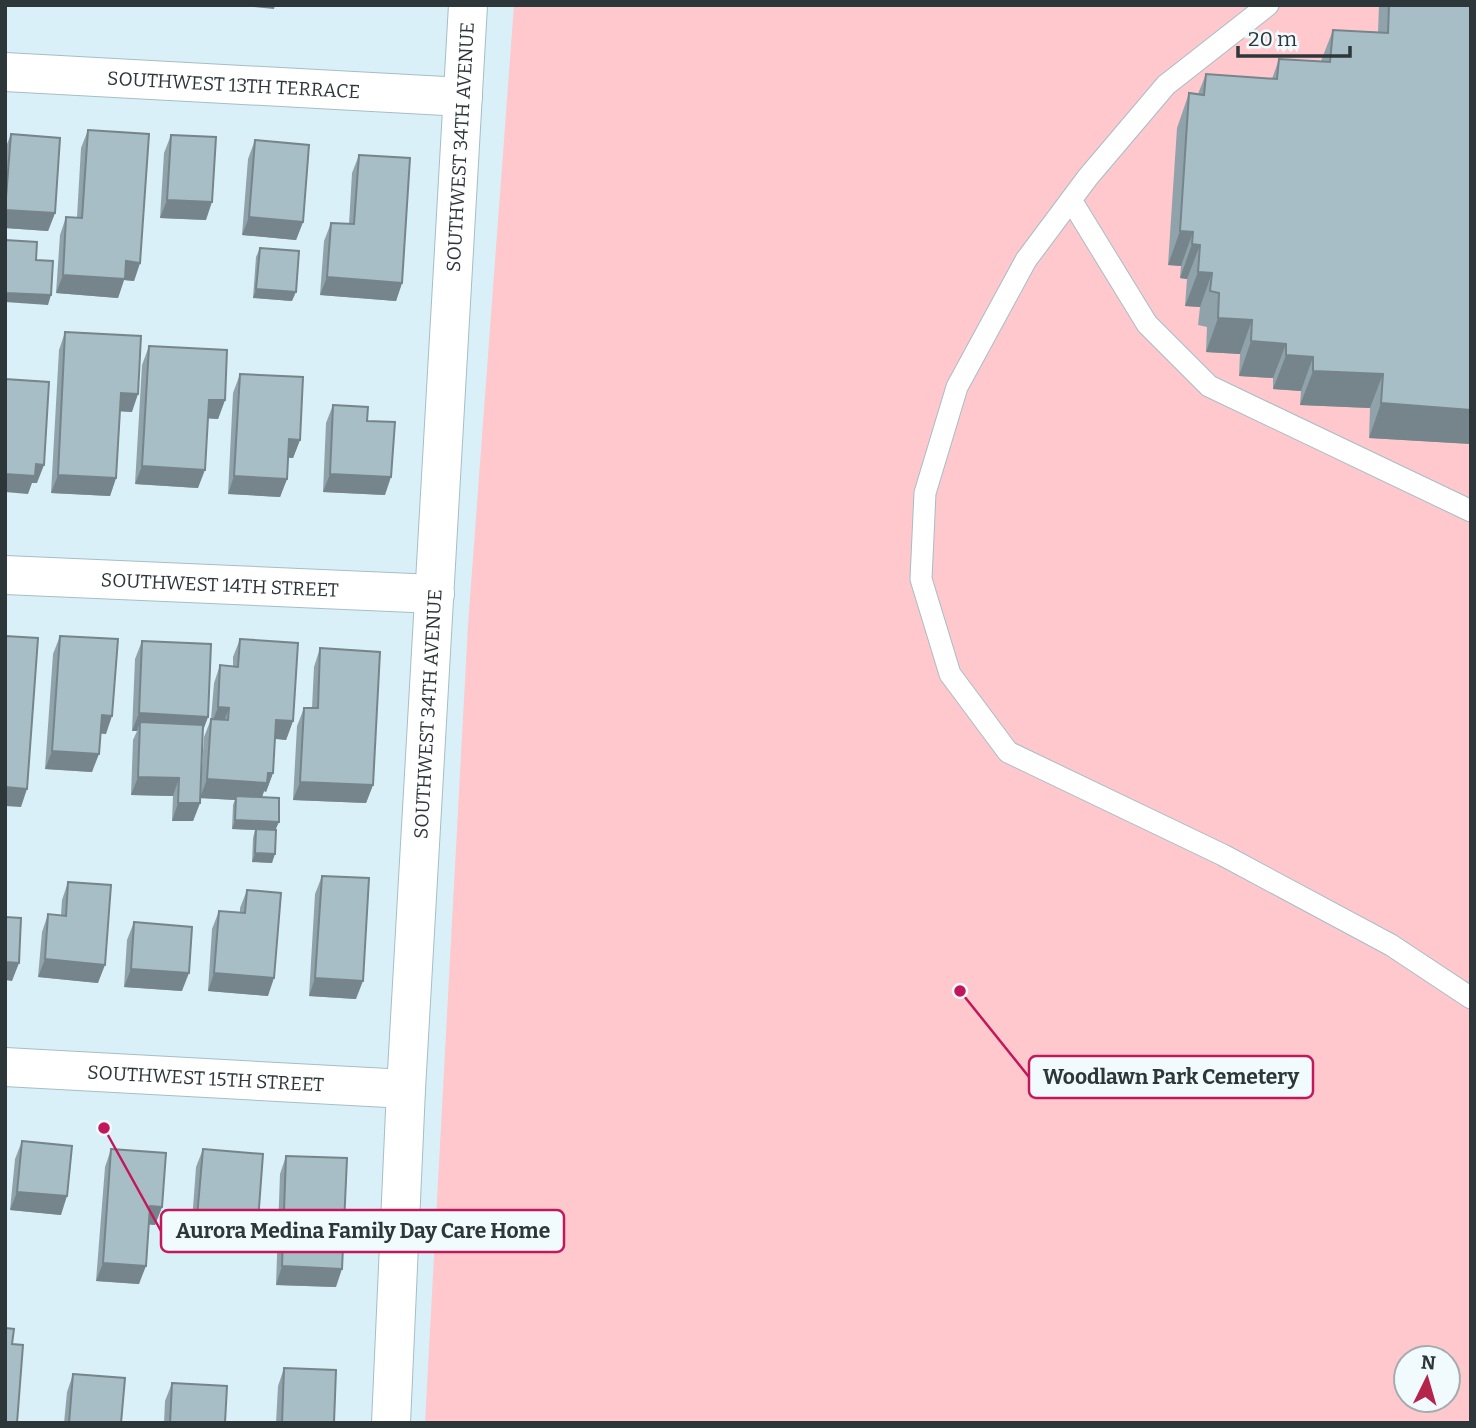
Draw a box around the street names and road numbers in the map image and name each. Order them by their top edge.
street label: SOUTHWEST 34TH AVENUE [441,21,479,272]
street label: SOUTHWEST 13TH TERRACE [107,66,361,103]
street label: SOUTHWEST 14TH STREET [100,568,339,601]
street label: SOUTHWEST 34TH AVENUE [409,588,446,840]
street label: SOUTHWEST 15TH STREET [87,1060,325,1096]

